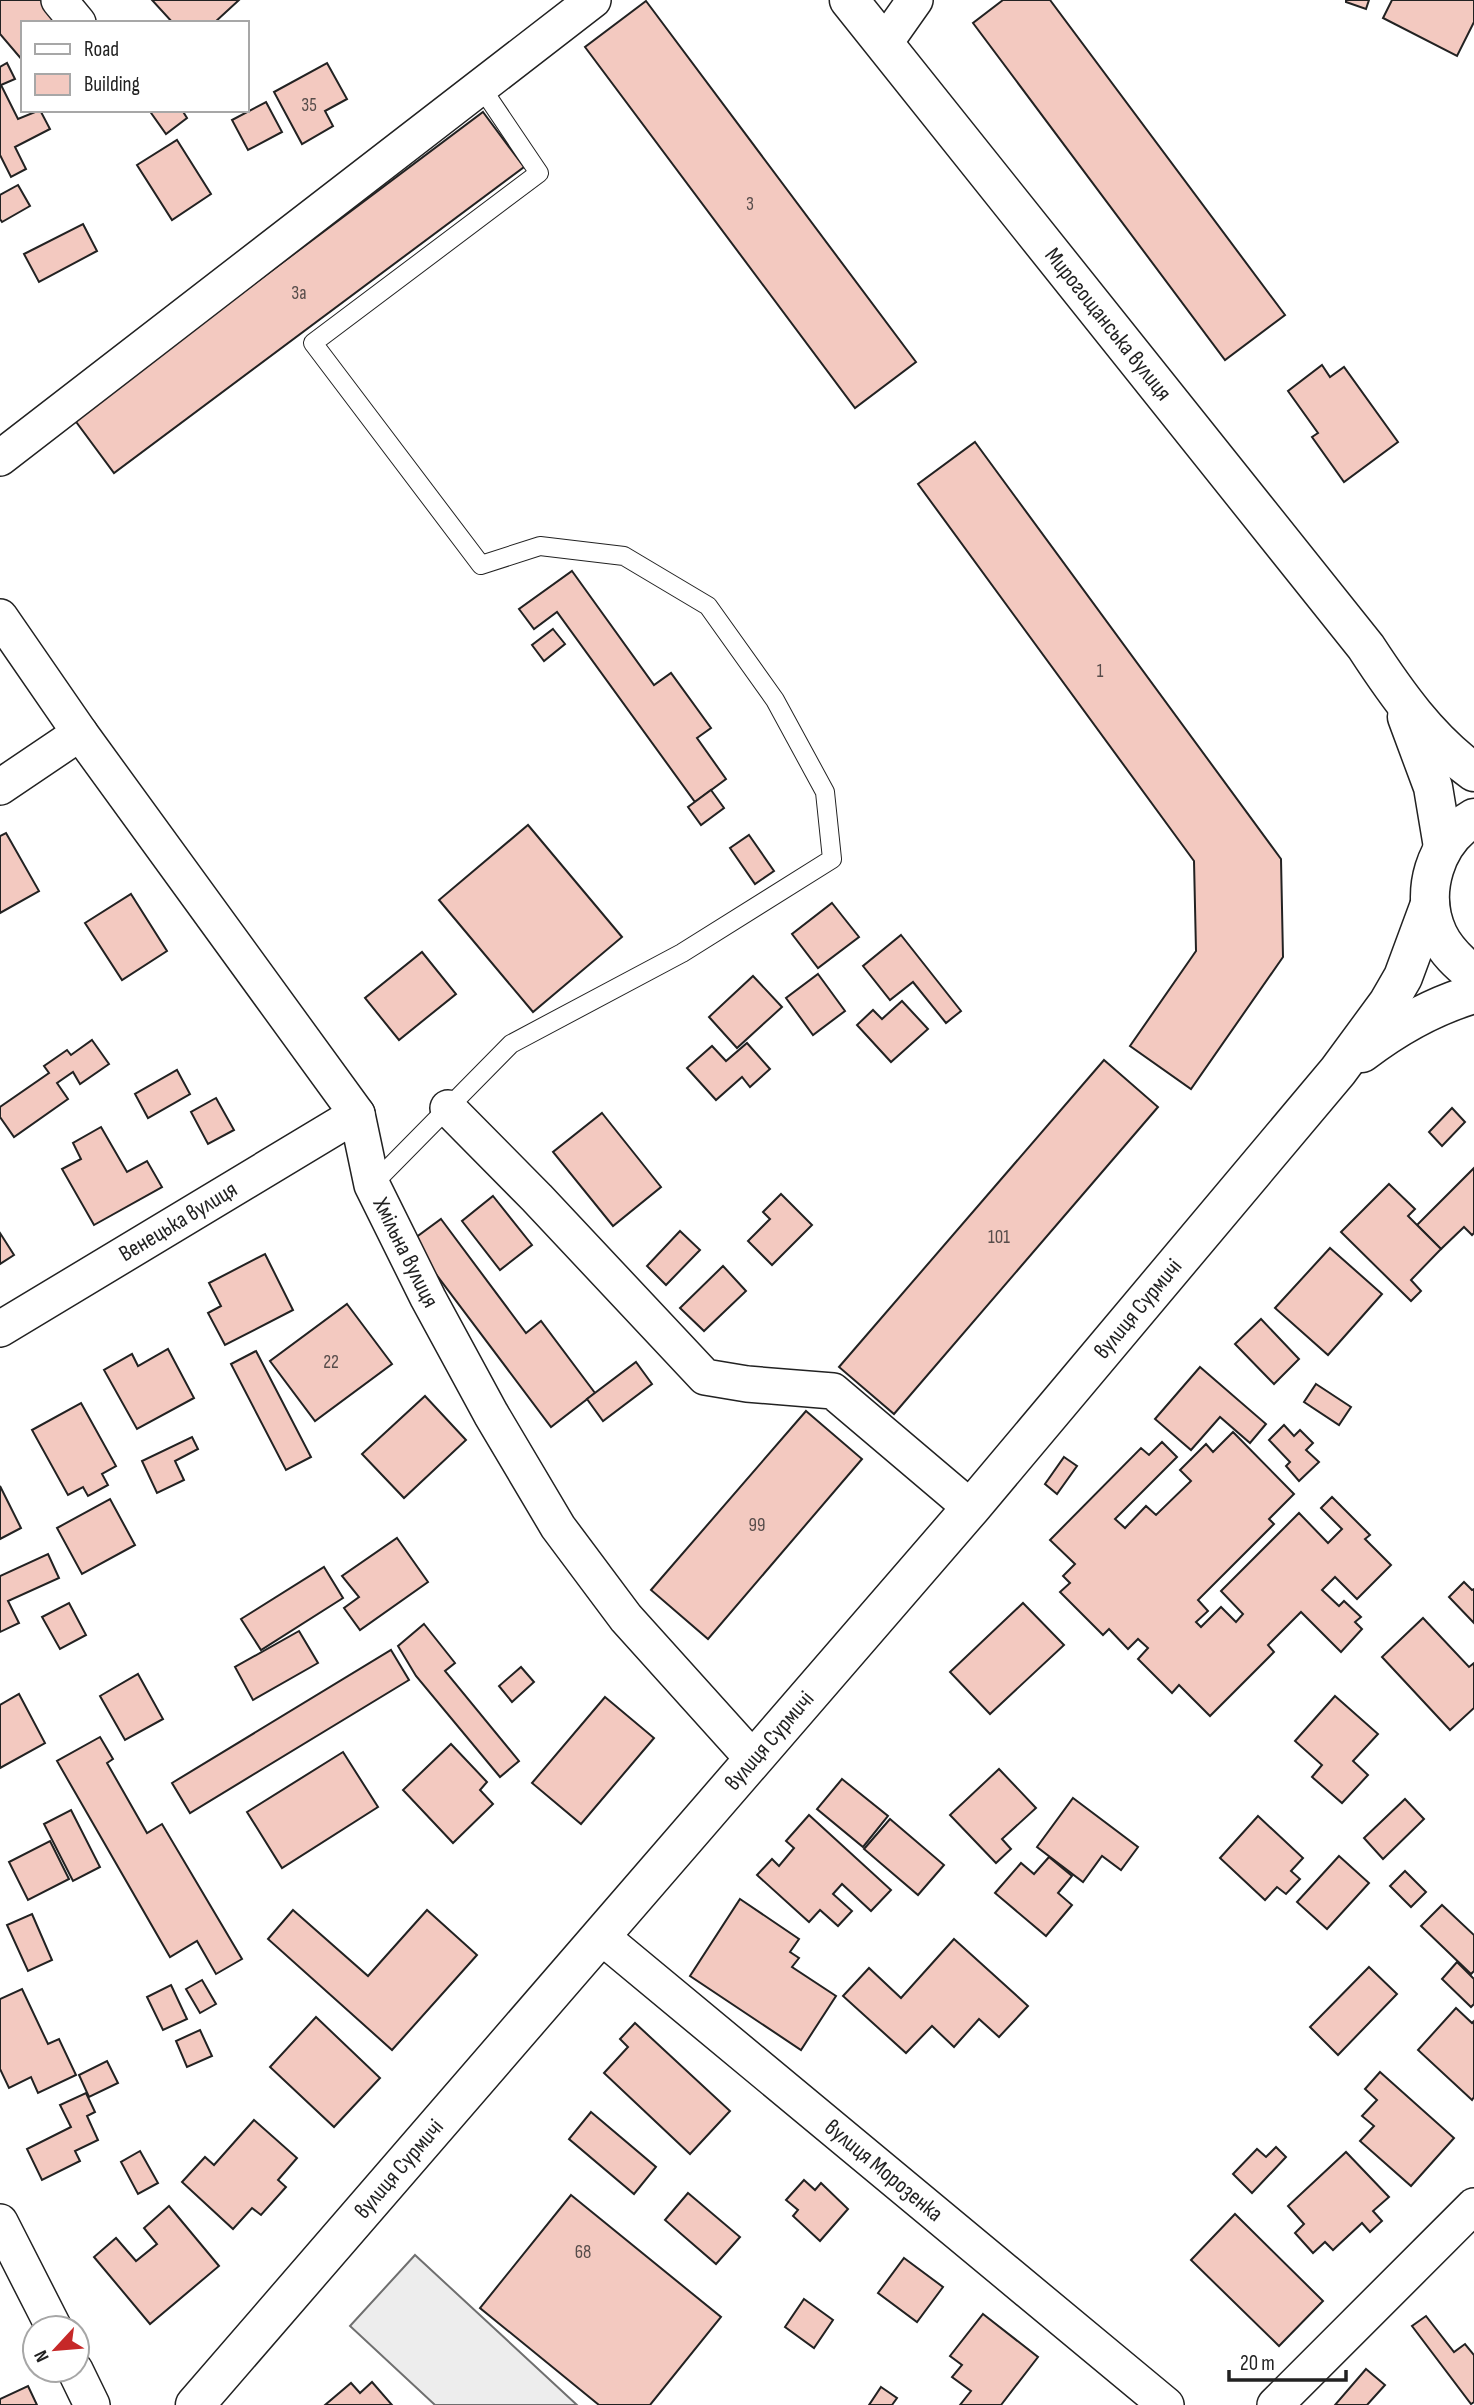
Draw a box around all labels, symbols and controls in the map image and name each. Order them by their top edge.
legend [21,21,248,112]
text: Road [84,37,119,62]
text: Building [84,72,140,97]
house number: 35 [301,94,317,117]
house number: 3 [746,193,754,216]
street label: Мирогощанська вулиця [1038,242,1178,406]
house number: 3а [291,282,307,305]
house number: 1 [1097,660,1104,683]
street label: Венецька вулиця [114,1175,242,1268]
street label: Хмільна вулиця [366,1192,445,1312]
house number: 101 [988,1226,1010,1249]
street label: вулиця Сурмичі [1088,1253,1188,1365]
house number: 22 [323,1351,339,1374]
house number: 99 [749,1514,765,1537]
street label: вулиця Сурмичі [719,1686,820,1796]
street label: вулиця Сурмичі [349,2114,450,2224]
street label: вулиця Морозенка [819,2114,948,2228]
house number: 68 [575,2241,591,2264]
north arrow [21,2314,91,2384]
scale bar [1229,2338,1346,2382]
text: N [30,2346,55,2365]
text: 20 m [1240,2351,1275,2376]

